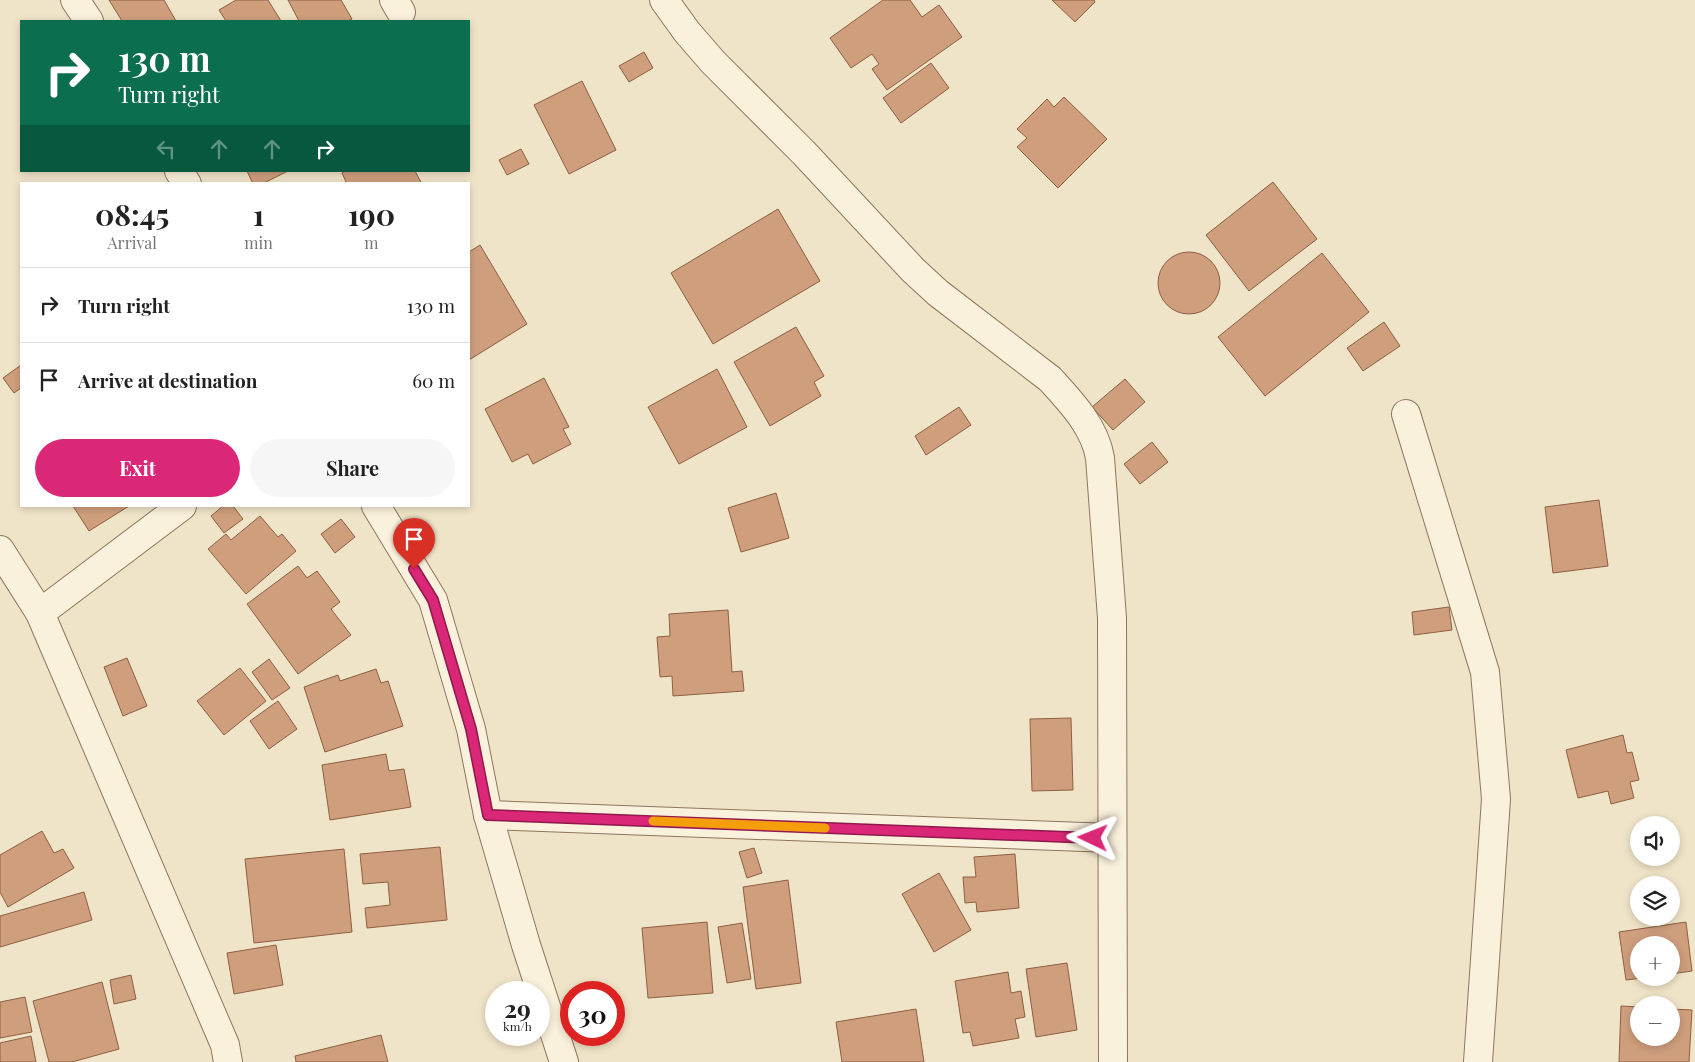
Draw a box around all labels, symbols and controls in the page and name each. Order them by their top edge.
text: 130 m [118,34,211,81]
icon: right [35,40,100,105]
text: Turn right [118,79,220,109]
icon: left [152,135,180,163]
icon: ahead [205,135,233,163]
icon: ahead [258,135,286,163]
icon: right [311,135,339,163]
text: 08:45 [95,194,169,234]
text: 1 [253,194,264,234]
text: 190 [348,194,395,234]
text: Arrival [108,232,157,253]
text: min [244,232,273,253]
text: m [364,232,378,253]
icon: right [35,291,63,319]
text: Turn right [78,292,170,318]
text: 130 m [407,292,455,318]
icon: arrive [35,366,63,394]
text: Arrive at destination [78,367,258,393]
text: 60 m [412,367,455,393]
button: Exit [35,439,240,497]
button: Share [250,439,455,497]
pin [393,518,435,569]
icon: arrive [400,525,428,553]
position arrow [1066,811,1118,863]
map controls [1630,816,1680,1046]
button: sound [1630,816,1680,866]
button: layers [1630,876,1680,926]
button: + [1630,936,1680,986]
speed limit sign: 30 [560,981,625,1046]
text: 29 [504,991,531,1024]
button: − [1630,996,1680,1046]
text: km/h [503,1018,532,1034]

